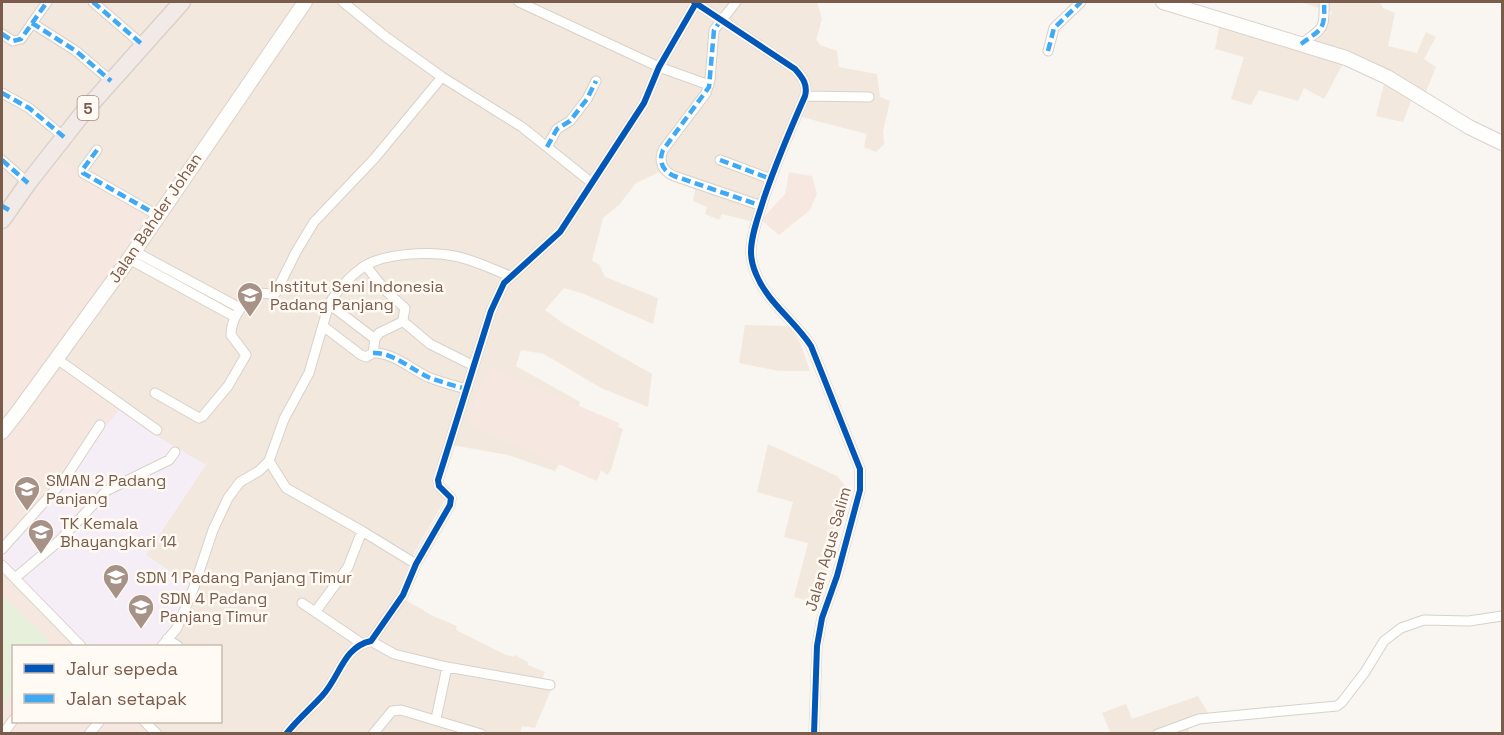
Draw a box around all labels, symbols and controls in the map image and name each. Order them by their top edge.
road number: 5 [78,96,98,120]
street label: Jalan Bahder Johan [104,149,206,287]
place label: Institut Seni Indonesia Padang Panjang [270,276,444,315]
school or university icon: Institut Seni Indonesia Padang Panjang [235,280,265,318]
place label: SMAN 2 Padang Panjang [46,470,166,509]
school or university icon: SMAN 2 Padang Panjang [12,474,42,512]
street label: Jalan Agus Salim [800,484,856,614]
place label: TK Kemala Bhayangkari 14 [60,513,177,552]
school or university icon: TK Kemala Bhayangkari 14 [26,517,56,555]
school or university icon: SDN 1 Padang Panjang Timur [101,562,131,600]
place label: SDN 1 Padang Panjang Timur [136,567,352,588]
place label: SDN 4 Padang Panjang Timur [160,588,268,627]
school or university icon: SDN 4 Padang Panjang Timur [126,592,156,630]
legend [12,645,222,723]
text: Jalur sepeda [66,657,178,680]
text: Jalan setapak [66,687,187,710]

